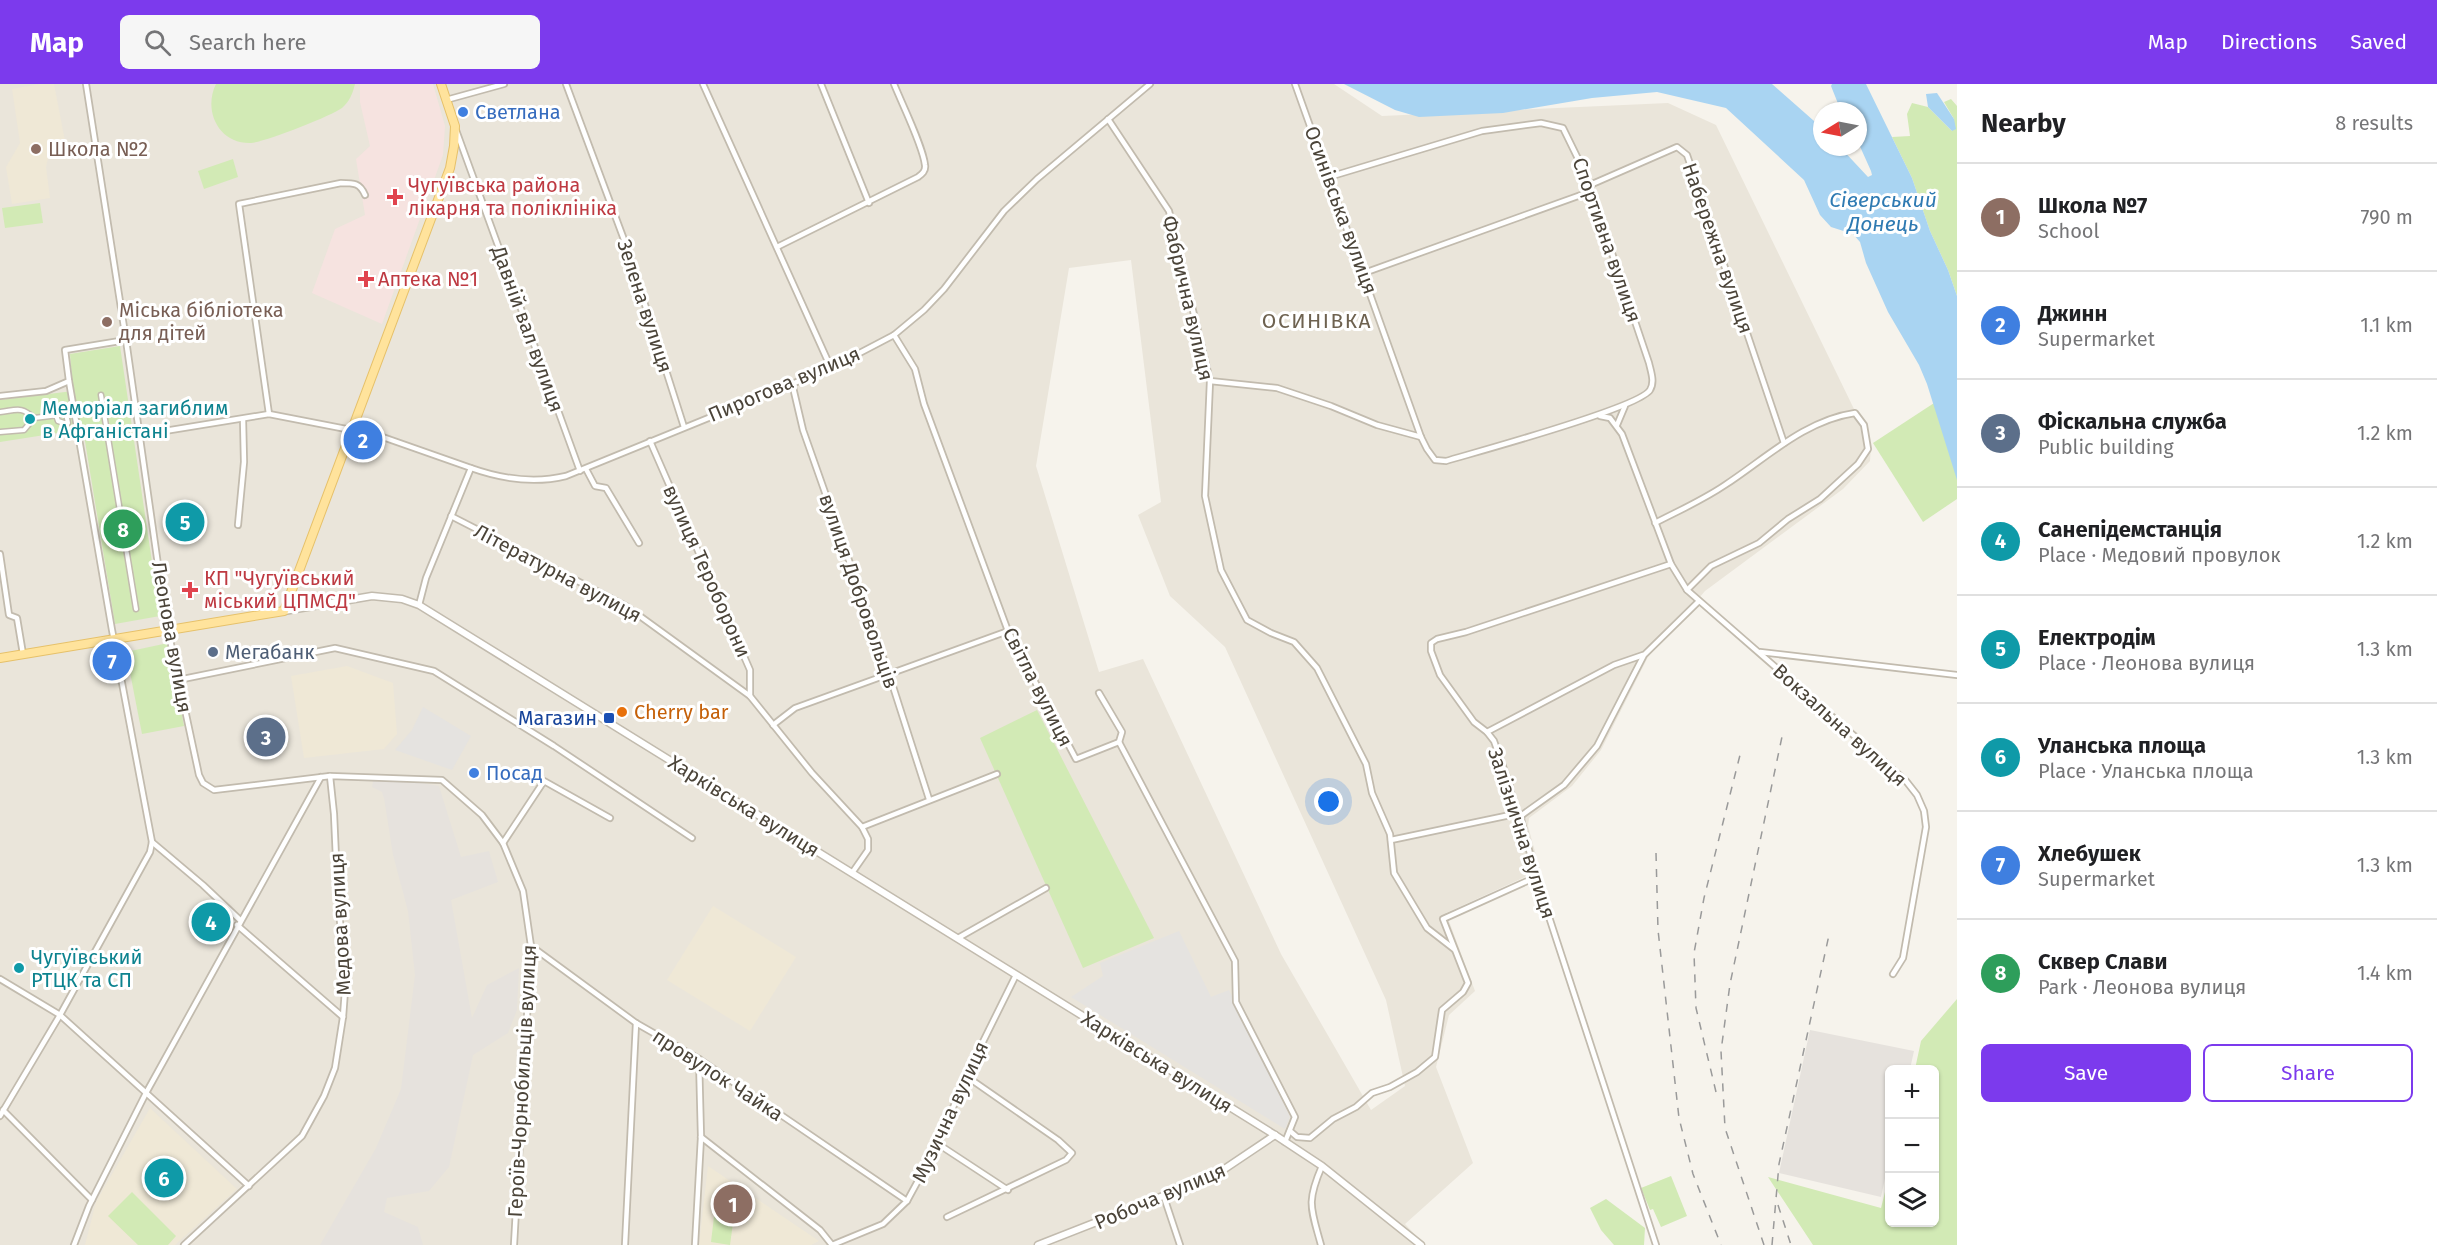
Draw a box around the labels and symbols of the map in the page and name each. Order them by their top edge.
place label: Светлана [475,100,561,124]
north arrow [1813,102,1867,156]
marker: Светлана [456,105,470,119]
street label: Осинівська вулиця [1299,123,1383,297]
place label: Школа №2 [48,137,148,161]
marker: Школа №2 [29,142,43,156]
street label: Спортивна вулиця [1567,154,1647,326]
street label: Набережна вулиця [1678,160,1758,336]
place label: Чугуївська района лікарня та поліклініка [408,173,617,220]
water label: Сіверський Донець [1829,187,1937,237]
marker: Чугуївська района лікарня та поліклініка [386,188,404,206]
street label: Фабрична вулиця [1157,213,1219,383]
street label: Зелена вулиця [612,236,678,376]
street label: Давній вал вулиця [486,242,569,415]
place label: Аптека №1 [378,267,478,291]
marker: Аптека №1 [359,272,373,286]
place label: Міська бібліотека для дітей [119,298,284,345]
district label: ОСИНІВКА [1262,308,1372,334]
marker: Міська бібліотека для дітей [100,315,114,329]
street label: Пирогова вулиця [704,341,864,427]
place label: Меморіал загиблим в Афганістані [42,396,228,443]
marker: Меморіал загиблим в Афганістані [23,412,37,426]
pin: 2 [344,418,382,462]
street label: вулиця Тероборони [658,481,756,661]
street label: вулиця Добровольців [814,490,904,692]
pin: 5 [166,500,204,544]
pin: 8 [104,506,142,552]
street label: Літературна вулиця [470,519,646,627]
street label: Леонова вулиця [147,559,197,715]
place label: КП "Чугуївський міський ЦПМСД" [204,566,356,613]
marker: КП "Чугуївський міський ЦПМСД" [181,581,199,599]
street label: Світла вулиця [998,623,1078,751]
pin: 7 [92,638,132,684]
place label: Мегабанк [225,640,315,664]
marker: Мегабанк [206,645,220,659]
street label: Вокзальна вулиця [1768,659,1912,791]
place label: Cherry bar [634,700,729,724]
marker: Cherry bar [615,705,629,719]
place label: Магазин [518,706,597,730]
marker: Магазин [602,711,616,725]
pin: 3 [246,714,286,760]
street label: Залізнична вулиця [1483,745,1561,921]
street label: Харківська вулиця [664,750,824,862]
place label: Посад [486,761,543,785]
marker: Посад [467,766,481,780]
your location [1314,787,1343,816]
street label: Медова вулиця [324,852,356,996]
pin: 4 [192,900,230,944]
street label: Героїв-Чорнобильців вулиця [503,944,541,1218]
place label: Чугуївський РТЦК та СП [31,945,143,992]
marker: Чугуївський РТЦК та СП [12,961,26,975]
street label: Харківська вулиця [1077,1006,1237,1118]
street label: провулок Чайка [648,1024,788,1126]
street label: Музична вулиця [907,1038,993,1186]
pin: 6 [144,1156,184,1200]
street label: Робоча вулиця [1091,1158,1229,1234]
pin: 1 [714,1182,752,1226]

